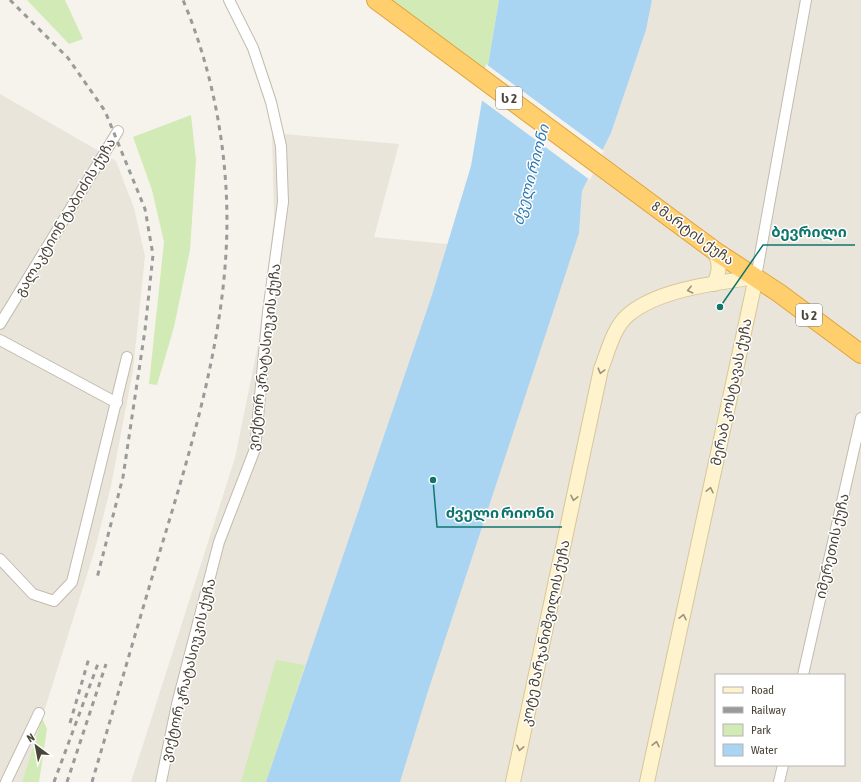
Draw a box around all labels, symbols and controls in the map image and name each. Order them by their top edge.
road number: ს 2 [496,87,522,109]
water label: ძველი რიონი [509,121,553,227]
street label: გალაკტიონ ტაბიძის ქუჩა [11,135,119,299]
street label: 8 მარტის ქუჩა [648,198,737,269]
callout: ბევრილი [763,218,855,245]
text: ბევრილი [771,223,847,241]
street label: ვიქტორ კრატასიუკის ქუჩა [245,263,284,452]
one-way arrow [687,285,693,293]
road number: ს 2 [796,304,822,326]
street label: მერაბ კოსტავას ქუჩა [708,317,755,467]
one-way arrow [597,367,606,374]
one-way arrow [706,486,714,493]
street label: იმერეთის ქუჩა [812,492,853,600]
one-way arrow [570,495,578,501]
callout: ძველი რიონი [437,500,562,527]
text: ძველი რიონი [446,504,554,522]
street label: კოტე მარჯანიშვილის ქუჩა [517,538,574,728]
street label: ვიქტორ კრატასიუკის ქუჩა [157,577,220,764]
one-way arrow [678,614,686,620]
legend [715,674,845,766]
text: Road [751,683,774,697]
text: Railway [751,703,786,717]
text: Park [751,723,772,737]
north arrow [16,726,56,766]
text: N [25,731,37,744]
one-way arrow [651,741,659,747]
text: Water [751,743,778,757]
one-way arrow [517,745,525,751]

